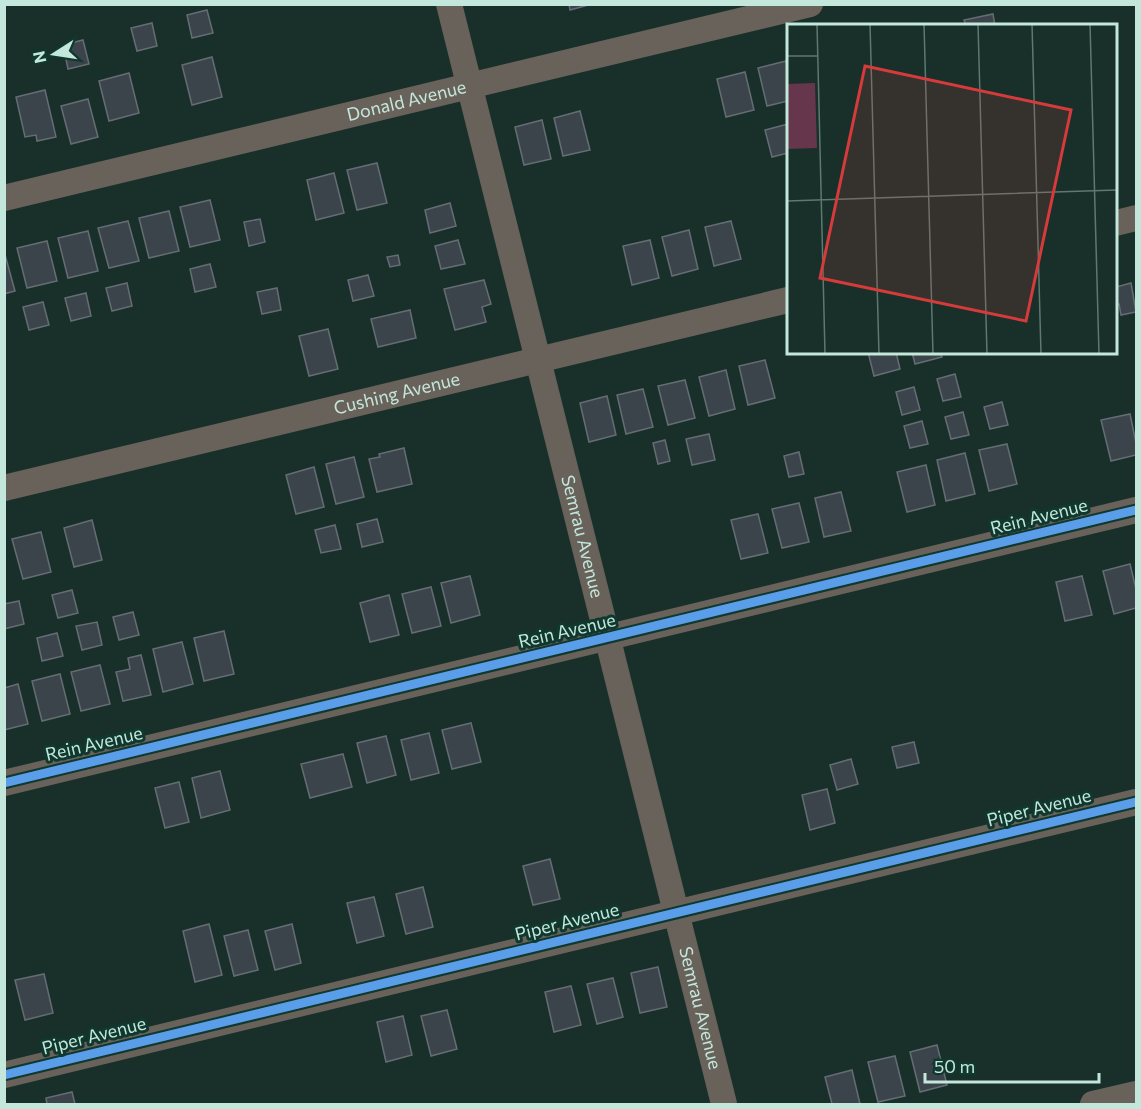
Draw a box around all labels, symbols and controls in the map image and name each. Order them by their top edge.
north arrow [24,24,84,84]
inset map [787,24,1117,354]
text: N [28,49,49,65]
street label: Donald Avenue [344,75,468,125]
street label: Cushing Avenue [331,367,462,419]
street label: Semrau Avenue [557,473,609,600]
street label: Rein Avenue [988,493,1090,539]
street label: Rein Avenue [516,608,618,652]
street label: Rein Avenue [43,721,145,765]
street label: Piper Avenue [984,783,1093,831]
street label: Piper Avenue [512,897,621,945]
street label: Semrau Avenue [675,944,727,1072]
street label: Piper Avenue [39,1011,148,1059]
scale bar [925,1046,1099,1084]
text: 50 m [934,1055,975,1077]

